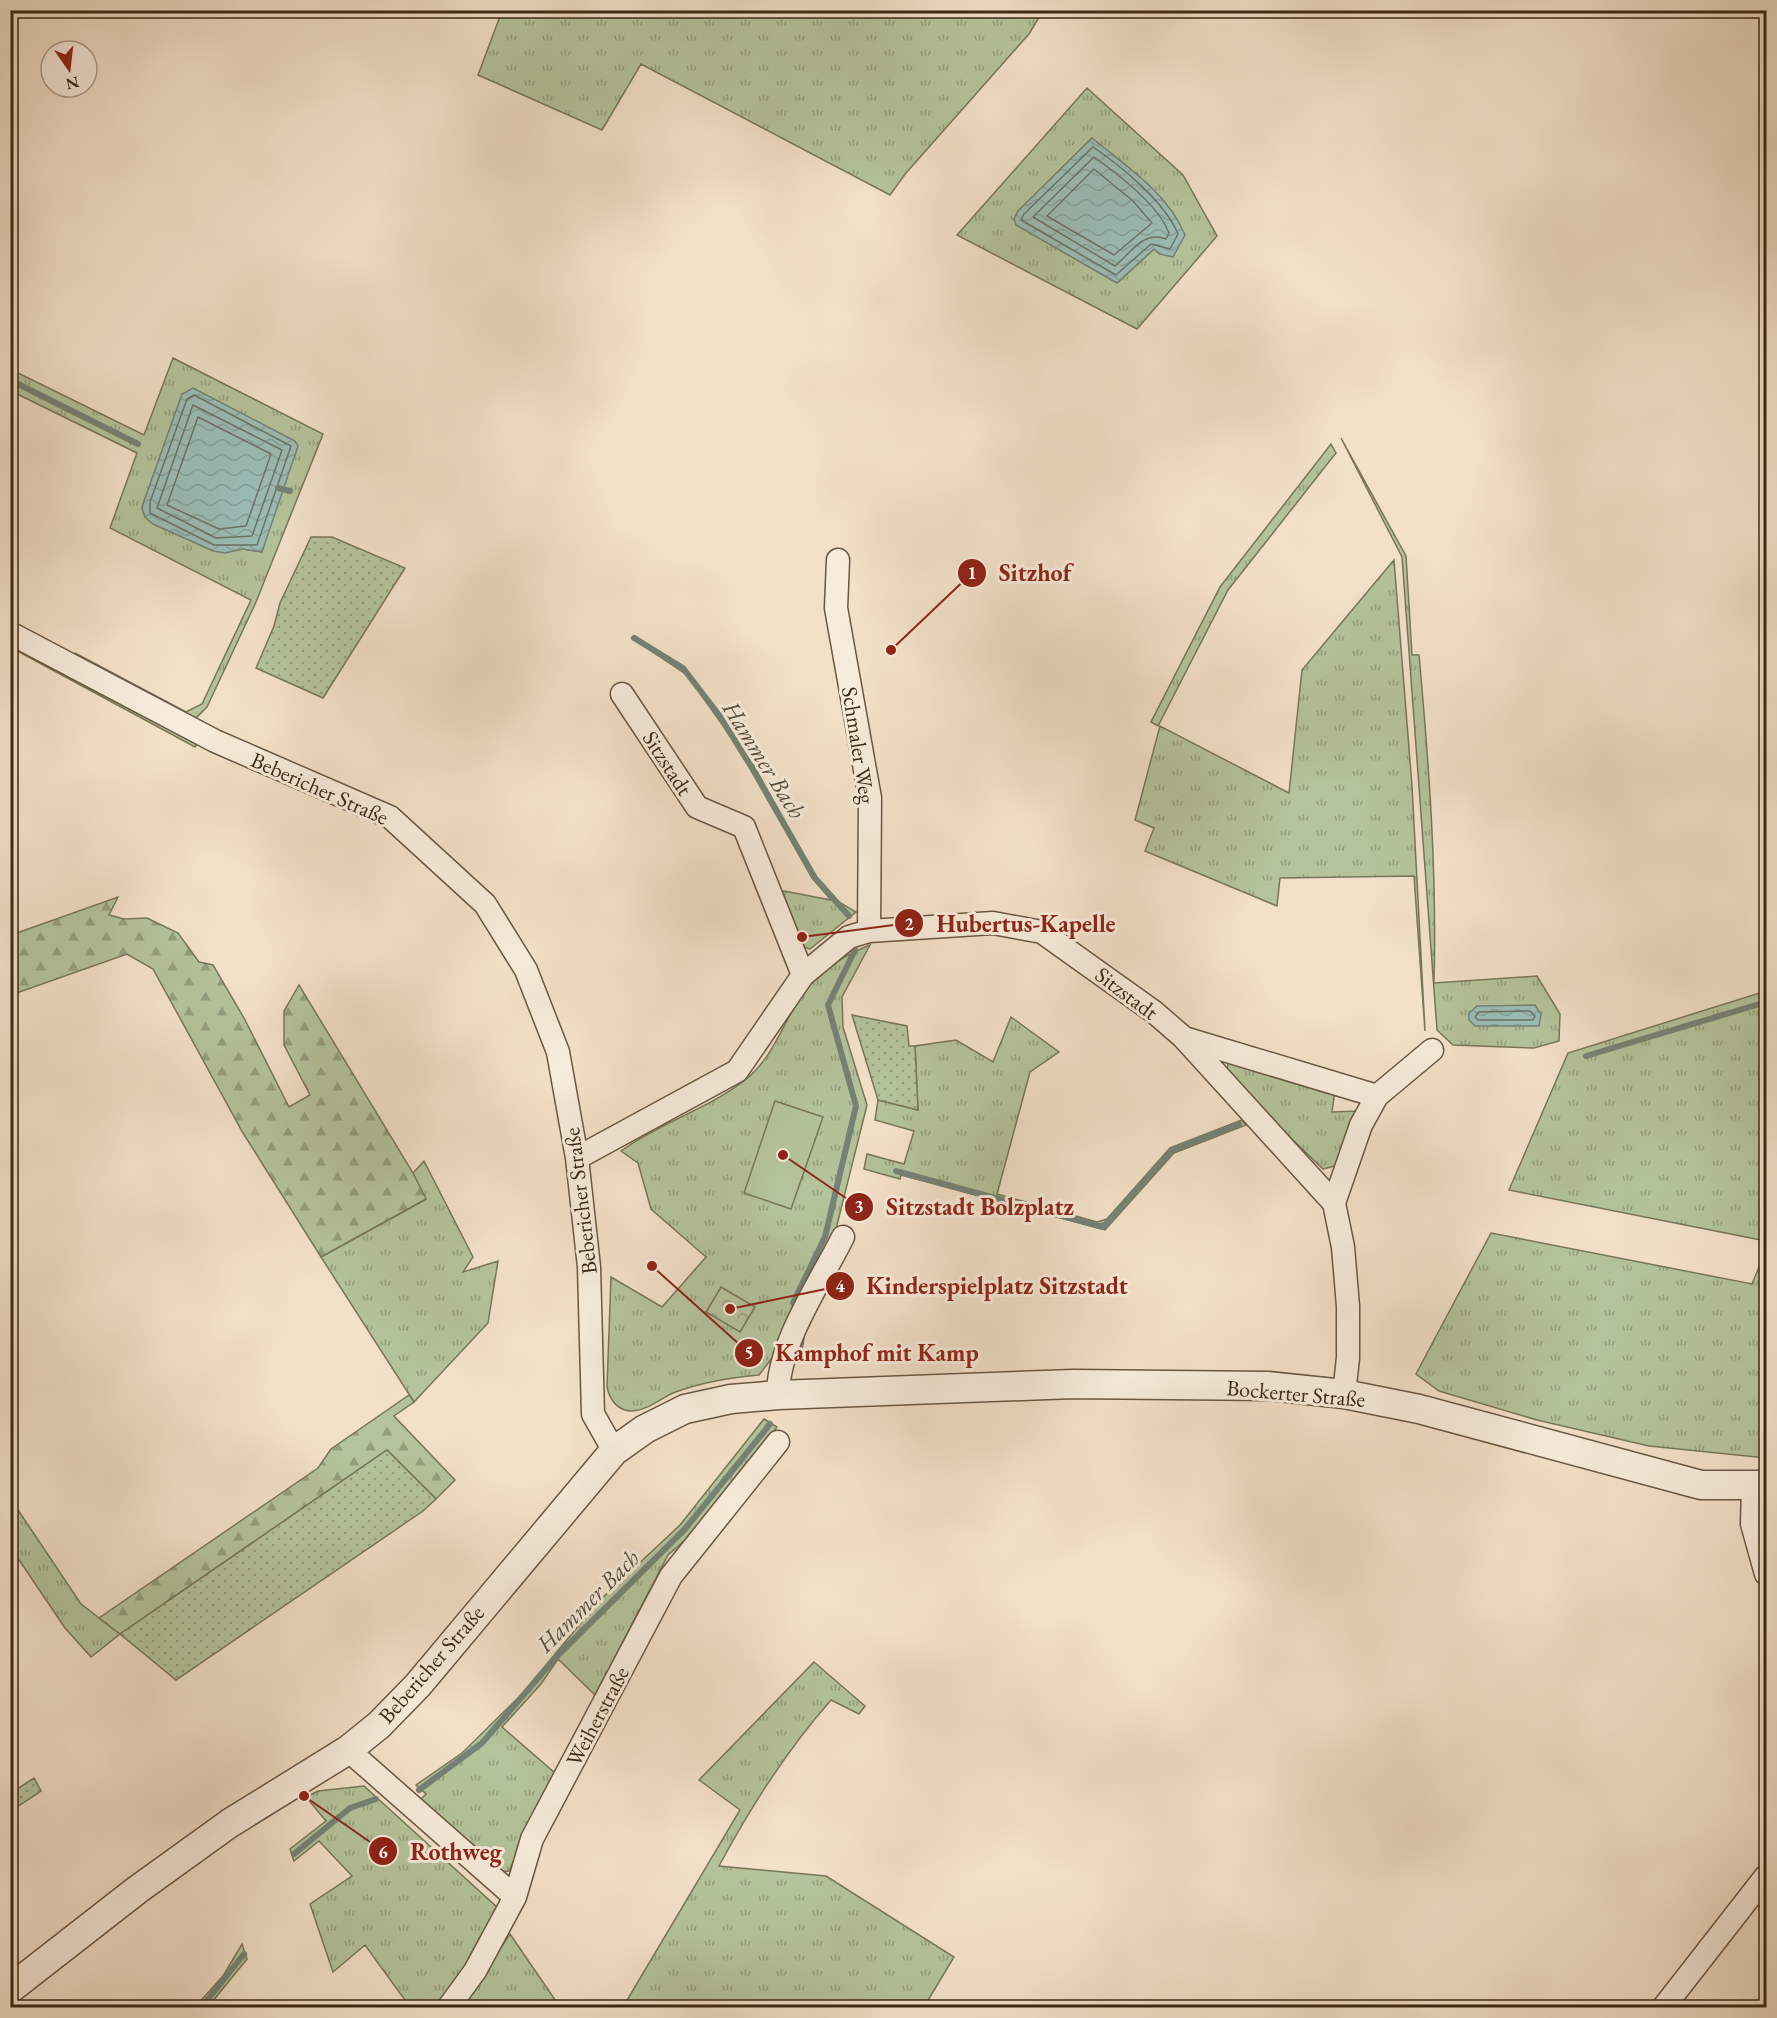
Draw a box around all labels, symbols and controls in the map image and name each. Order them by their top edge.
north arrow [39,39,99,99]
text: N [64,71,81,95]
callout: Sitzhof [957,552,1084,594]
text: Sitzhof [999,557,1075,588]
text: 1 [967,561,977,584]
street label: Schmaler Weg [835,684,882,806]
water label: Hammer Bach [715,694,813,825]
street label: Sitzstadt [636,725,699,801]
street label: Bebericher Straße [246,745,394,832]
callout: Hubertus-Kapelle [894,902,1127,944]
text: Hubertus-Kapelle [937,908,1115,939]
text: 2 [904,912,914,935]
street label: Sitzstadt [1089,960,1164,1027]
street label: Bebericher Straße [557,1125,604,1276]
callout: Sitzstadt Bolzplatz [844,1186,1086,1228]
text: Sitzstadt Bolzplatz [886,1191,1074,1222]
text: 3 [854,1195,864,1218]
callout: Kinderspielplatz Sitzstadt [825,1265,1140,1307]
text: Kinderspielplatz Sitzstadt [866,1270,1128,1301]
text: 4 [835,1274,845,1297]
callout: Kamphof mit Kamp [734,1332,991,1374]
text: Kamphof mit Kamp [775,1337,979,1368]
text: 5 [744,1341,754,1364]
street label: Bockerter Straße [1225,1373,1367,1414]
water label: Hammer Bach [529,1542,646,1659]
street label: Bebericher Straße [372,1599,491,1730]
street label: Weiherstraße [559,1661,636,1771]
callout: Rothweg [368,1830,514,1872]
text: Rothweg [410,1836,503,1868]
text: 6 [378,1840,388,1863]

